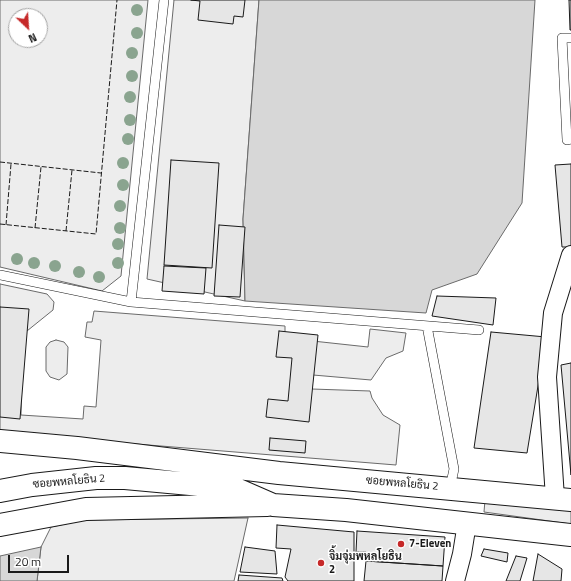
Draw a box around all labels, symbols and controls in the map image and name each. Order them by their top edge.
north arrow [8,8,48,48]
text: N [26,29,39,47]
street label: ซอยพหลโยธิน 2 [32,472,106,492]
street label: ซอยพหลโยธิน 2 [365,474,439,494]
place label: 7-Eleven [409,537,451,551]
marker: 7-Eleven [396,539,406,549]
scale bar [10,547,71,573]
place label: จิ้มจุ่มพหลโยธิน 2 [329,550,402,576]
text: 20 m [15,552,41,571]
marker: จิ้มจุ่มพหลโยธิน 2 [316,558,326,568]

